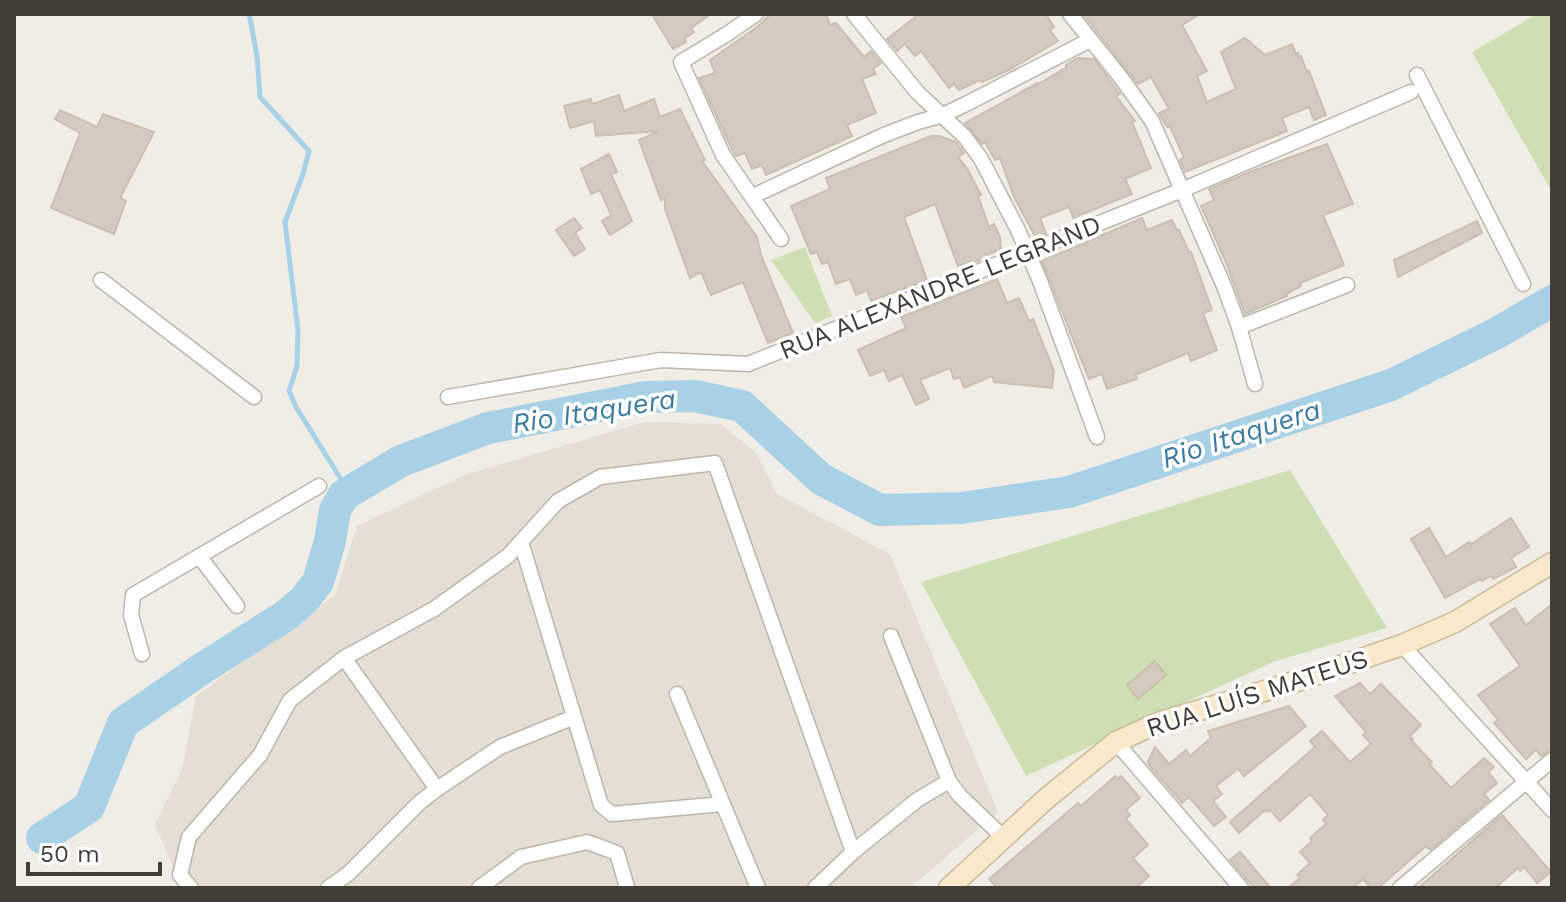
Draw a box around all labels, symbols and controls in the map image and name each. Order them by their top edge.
street label: RUA ALEXANDRE LEGRAND [775,209,1105,365]
water label: Rio Itaquera [510,382,678,440]
water label: Rio Itaquera [1157,393,1325,475]
street label: RUA LUÍS MATEUS [1142,643,1372,743]
scale bar [28,826,160,876]
text: 50 m [40,840,100,868]

